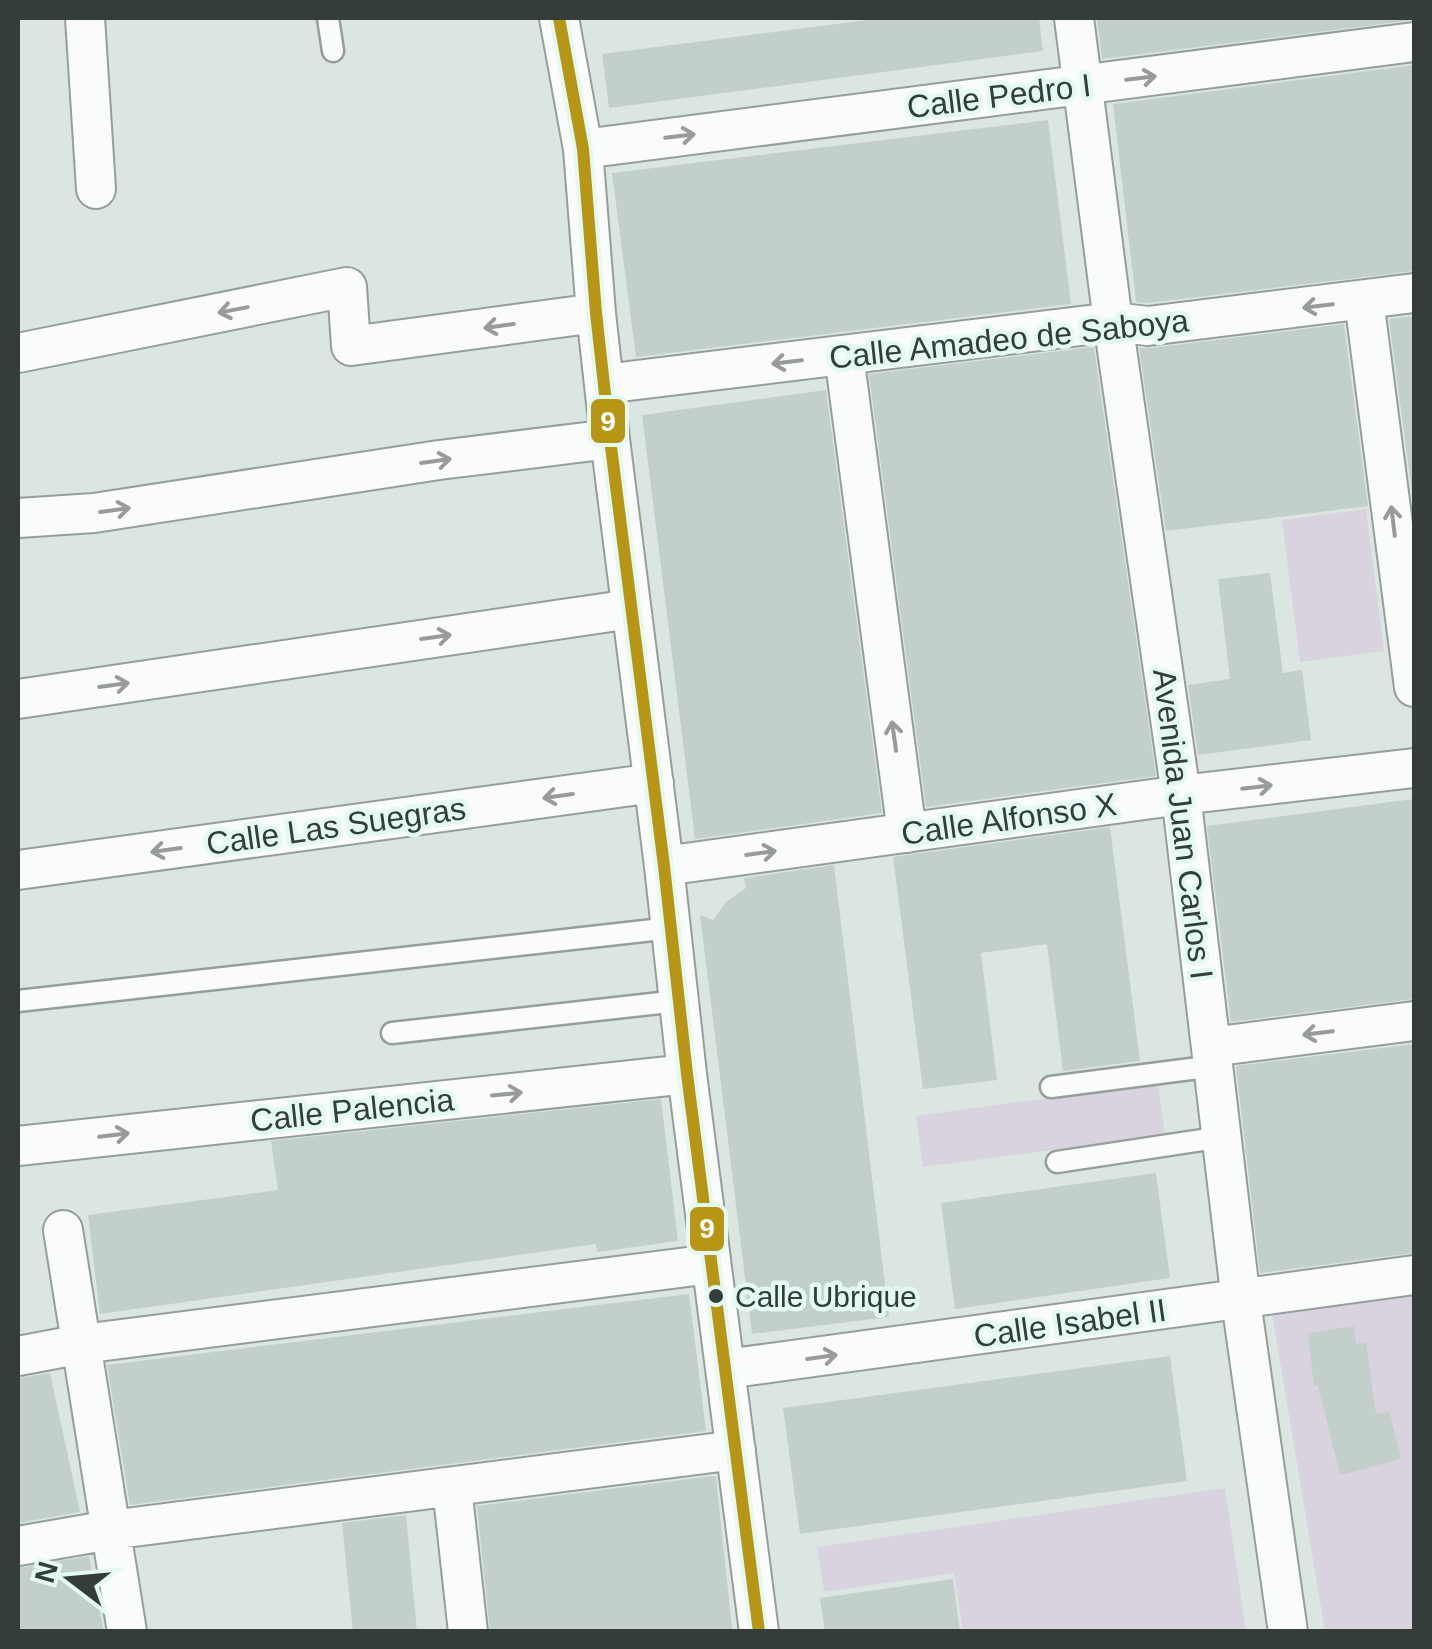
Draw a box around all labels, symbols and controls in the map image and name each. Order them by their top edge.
street label: Calle Pedro I [905,67,1093,125]
one-way arrow [1125,68,1157,87]
one-way arrow [664,127,696,145]
one-way arrow [1302,297,1334,316]
one-way arrow [218,302,250,321]
street label: Calle Amadeo de Saboya [828,302,1191,376]
one-way arrow [484,317,516,335]
one-way arrow [771,353,803,372]
line badge: 9 [589,397,627,445]
text: 9 [600,406,616,437]
one-way arrow [419,451,451,469]
one-way arrow [98,501,130,519]
one-way arrow [1383,505,1402,537]
one-way arrow [419,628,451,646]
street label: Avenida Juan Carlos I [1146,667,1220,981]
one-way arrow [97,675,130,693]
one-way arrow [884,721,903,753]
one-way arrow [1240,777,1272,795]
street label: Calle Alfonso X [899,786,1119,852]
one-way arrow [542,787,574,806]
street label: Calle Las Suegras [204,790,468,862]
one-way arrow [151,841,183,859]
one-way arrow [744,843,777,861]
one-way arrow [1302,1024,1334,1043]
street label: Calle Palencia [248,1081,456,1139]
one-way arrow [491,1084,523,1103]
one-way arrow [98,1125,130,1144]
line badge: 9 [688,1205,726,1253]
text: 9 [699,1213,715,1244]
place label: Calle Ubrique [735,1280,917,1313]
marker: Calle Ubrique [706,1286,726,1306]
street label: Calle Isabel II [972,1292,1168,1354]
one-way arrow [806,1347,838,1365]
north arrow [20,1529,120,1629]
text: N [29,1558,64,1586]

